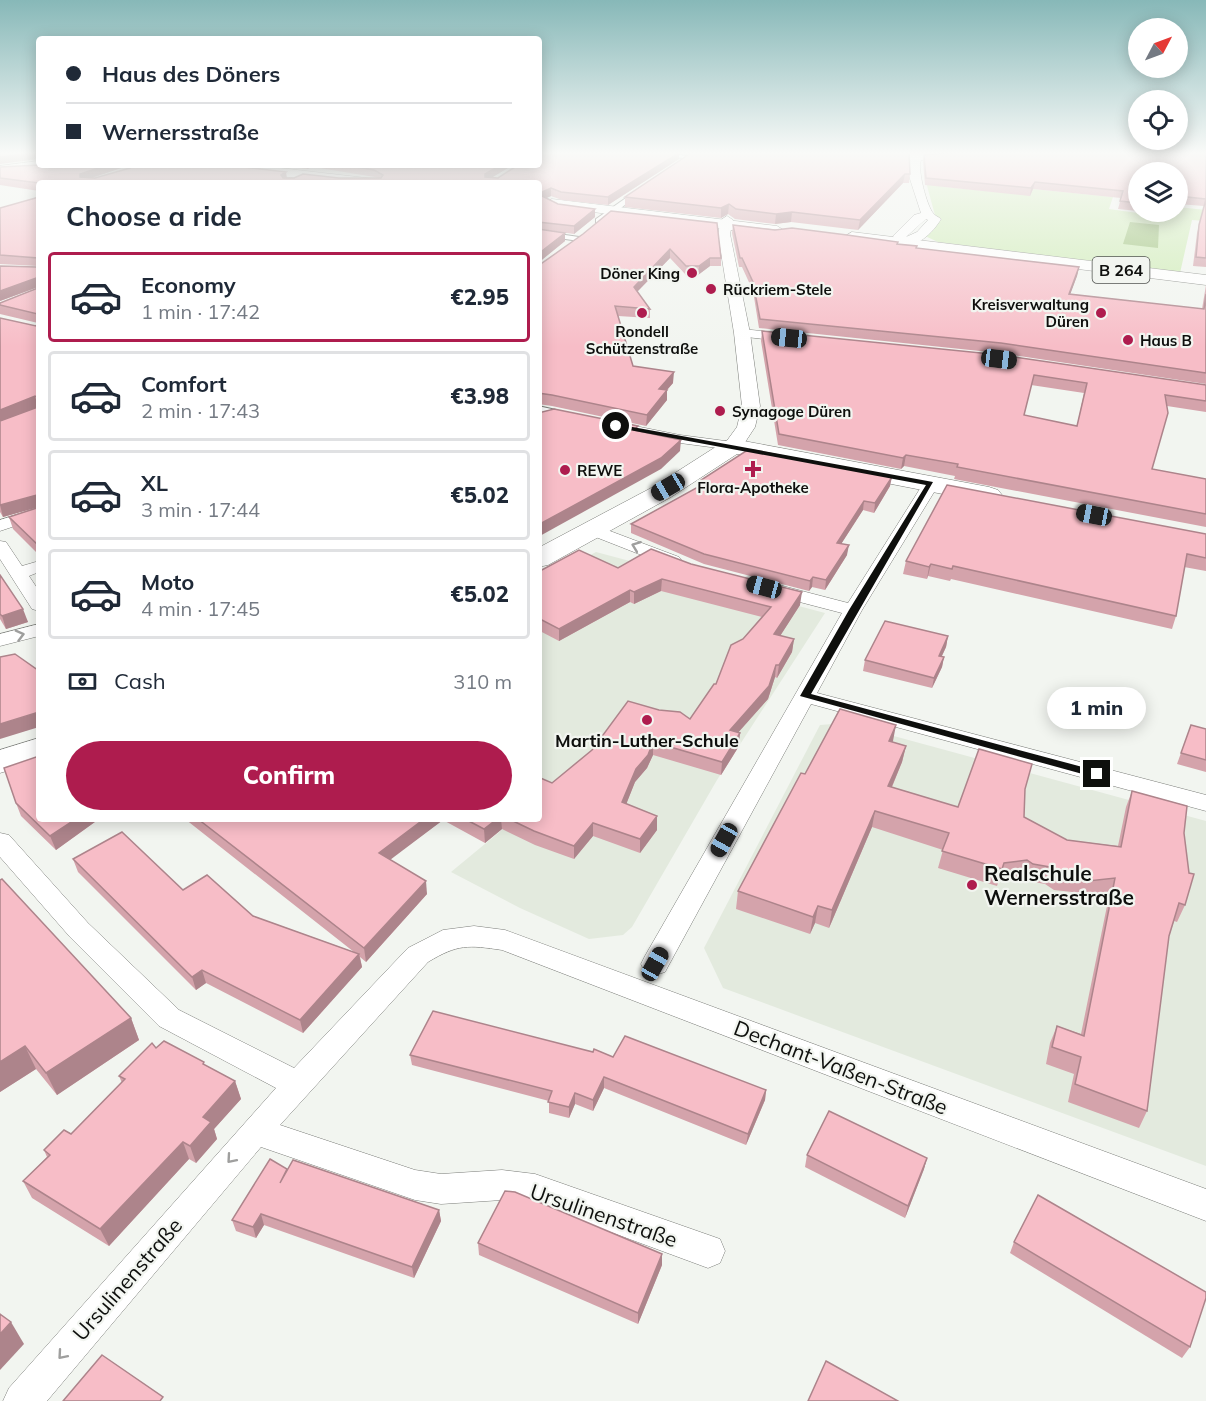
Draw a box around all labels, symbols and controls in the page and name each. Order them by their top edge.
north arrow [1128,18,1188,78]
map controls [1128,18,1188,222]
text: Haus des Döners [102,60,280,88]
button: locate [1128,90,1188,150]
text: Wernersstraße [102,118,259,146]
button: layers [1128,162,1188,222]
text: Choose a ride [66,199,242,233]
road number: B 264 [1092,257,1150,283]
place label: Döner King [600,264,680,283]
marker: Döner King [685,266,699,280]
icon: car [69,270,123,324]
text: Economy [141,271,236,299]
place label: Rückriem-Stele [723,280,832,299]
marker: Rückriem-Stele [704,282,718,296]
text: €2.95 [450,283,509,311]
place label: Kreisverwaltung Düren [972,295,1089,331]
text: 1 min · 17:42 [141,299,260,324]
marker: Rondell Schützenstraße [635,306,649,320]
marker: Kreisverwaltung Düren [1094,306,1108,320]
place label: Rondell Schützenstraße [586,322,698,358]
car [770,327,808,349]
place label: Haus B [1140,331,1192,350]
marker: Haus B [1121,333,1135,347]
car [980,348,1018,370]
icon: car [69,369,123,423]
text: Comfort [141,370,227,398]
text: €3.98 [450,382,509,410]
text: 2 min · 17:43 [141,398,260,423]
place label: Synagoge Düren [732,402,851,421]
marker: Synagoge Düren [713,404,727,418]
route start [602,412,629,439]
place label: REWE [577,461,622,480]
marker: Flora-Apotheke [746,462,760,476]
marker: REWE [558,463,572,477]
icon: car [69,468,123,522]
text: XL [141,469,168,497]
car [648,470,688,504]
place label: Flora-Apotheke [697,478,809,497]
text: €5.02 [450,481,509,509]
text: 3 min · 17:44 [141,497,260,522]
car [1075,503,1113,527]
one-way arrow [631,541,642,553]
icon: car [69,567,123,621]
text: Moto [141,568,194,596]
car [744,574,784,600]
text: €5.02 [450,580,509,608]
text: 4 min · 17:45 [141,596,260,621]
one-way arrow [14,629,24,642]
icon: cash [66,665,99,698]
text: Cash [114,667,166,695]
text: 310 m [453,669,512,694]
callout: 1 min [1048,687,1146,729]
text: 1 min [1070,695,1123,720]
marker: Martin-Luther-Schule [640,713,654,727]
place label: Martin-Luther-Schule [555,729,739,752]
button: Confirm [66,741,512,810]
route end [1083,760,1110,787]
car [707,820,741,860]
place label: Realschule Wernersstraße [984,860,1134,910]
marker: Realschule Wernersstraße [965,878,979,892]
car [638,944,672,984]
street label: Dechant-Vaßen-Straße [730,1014,952,1120]
one-way arrow [227,1152,238,1163]
street label: Ursulinenstraße [527,1178,681,1252]
street label: Ursulinenstraße [67,1212,187,1346]
one-way arrow [58,1348,69,1359]

